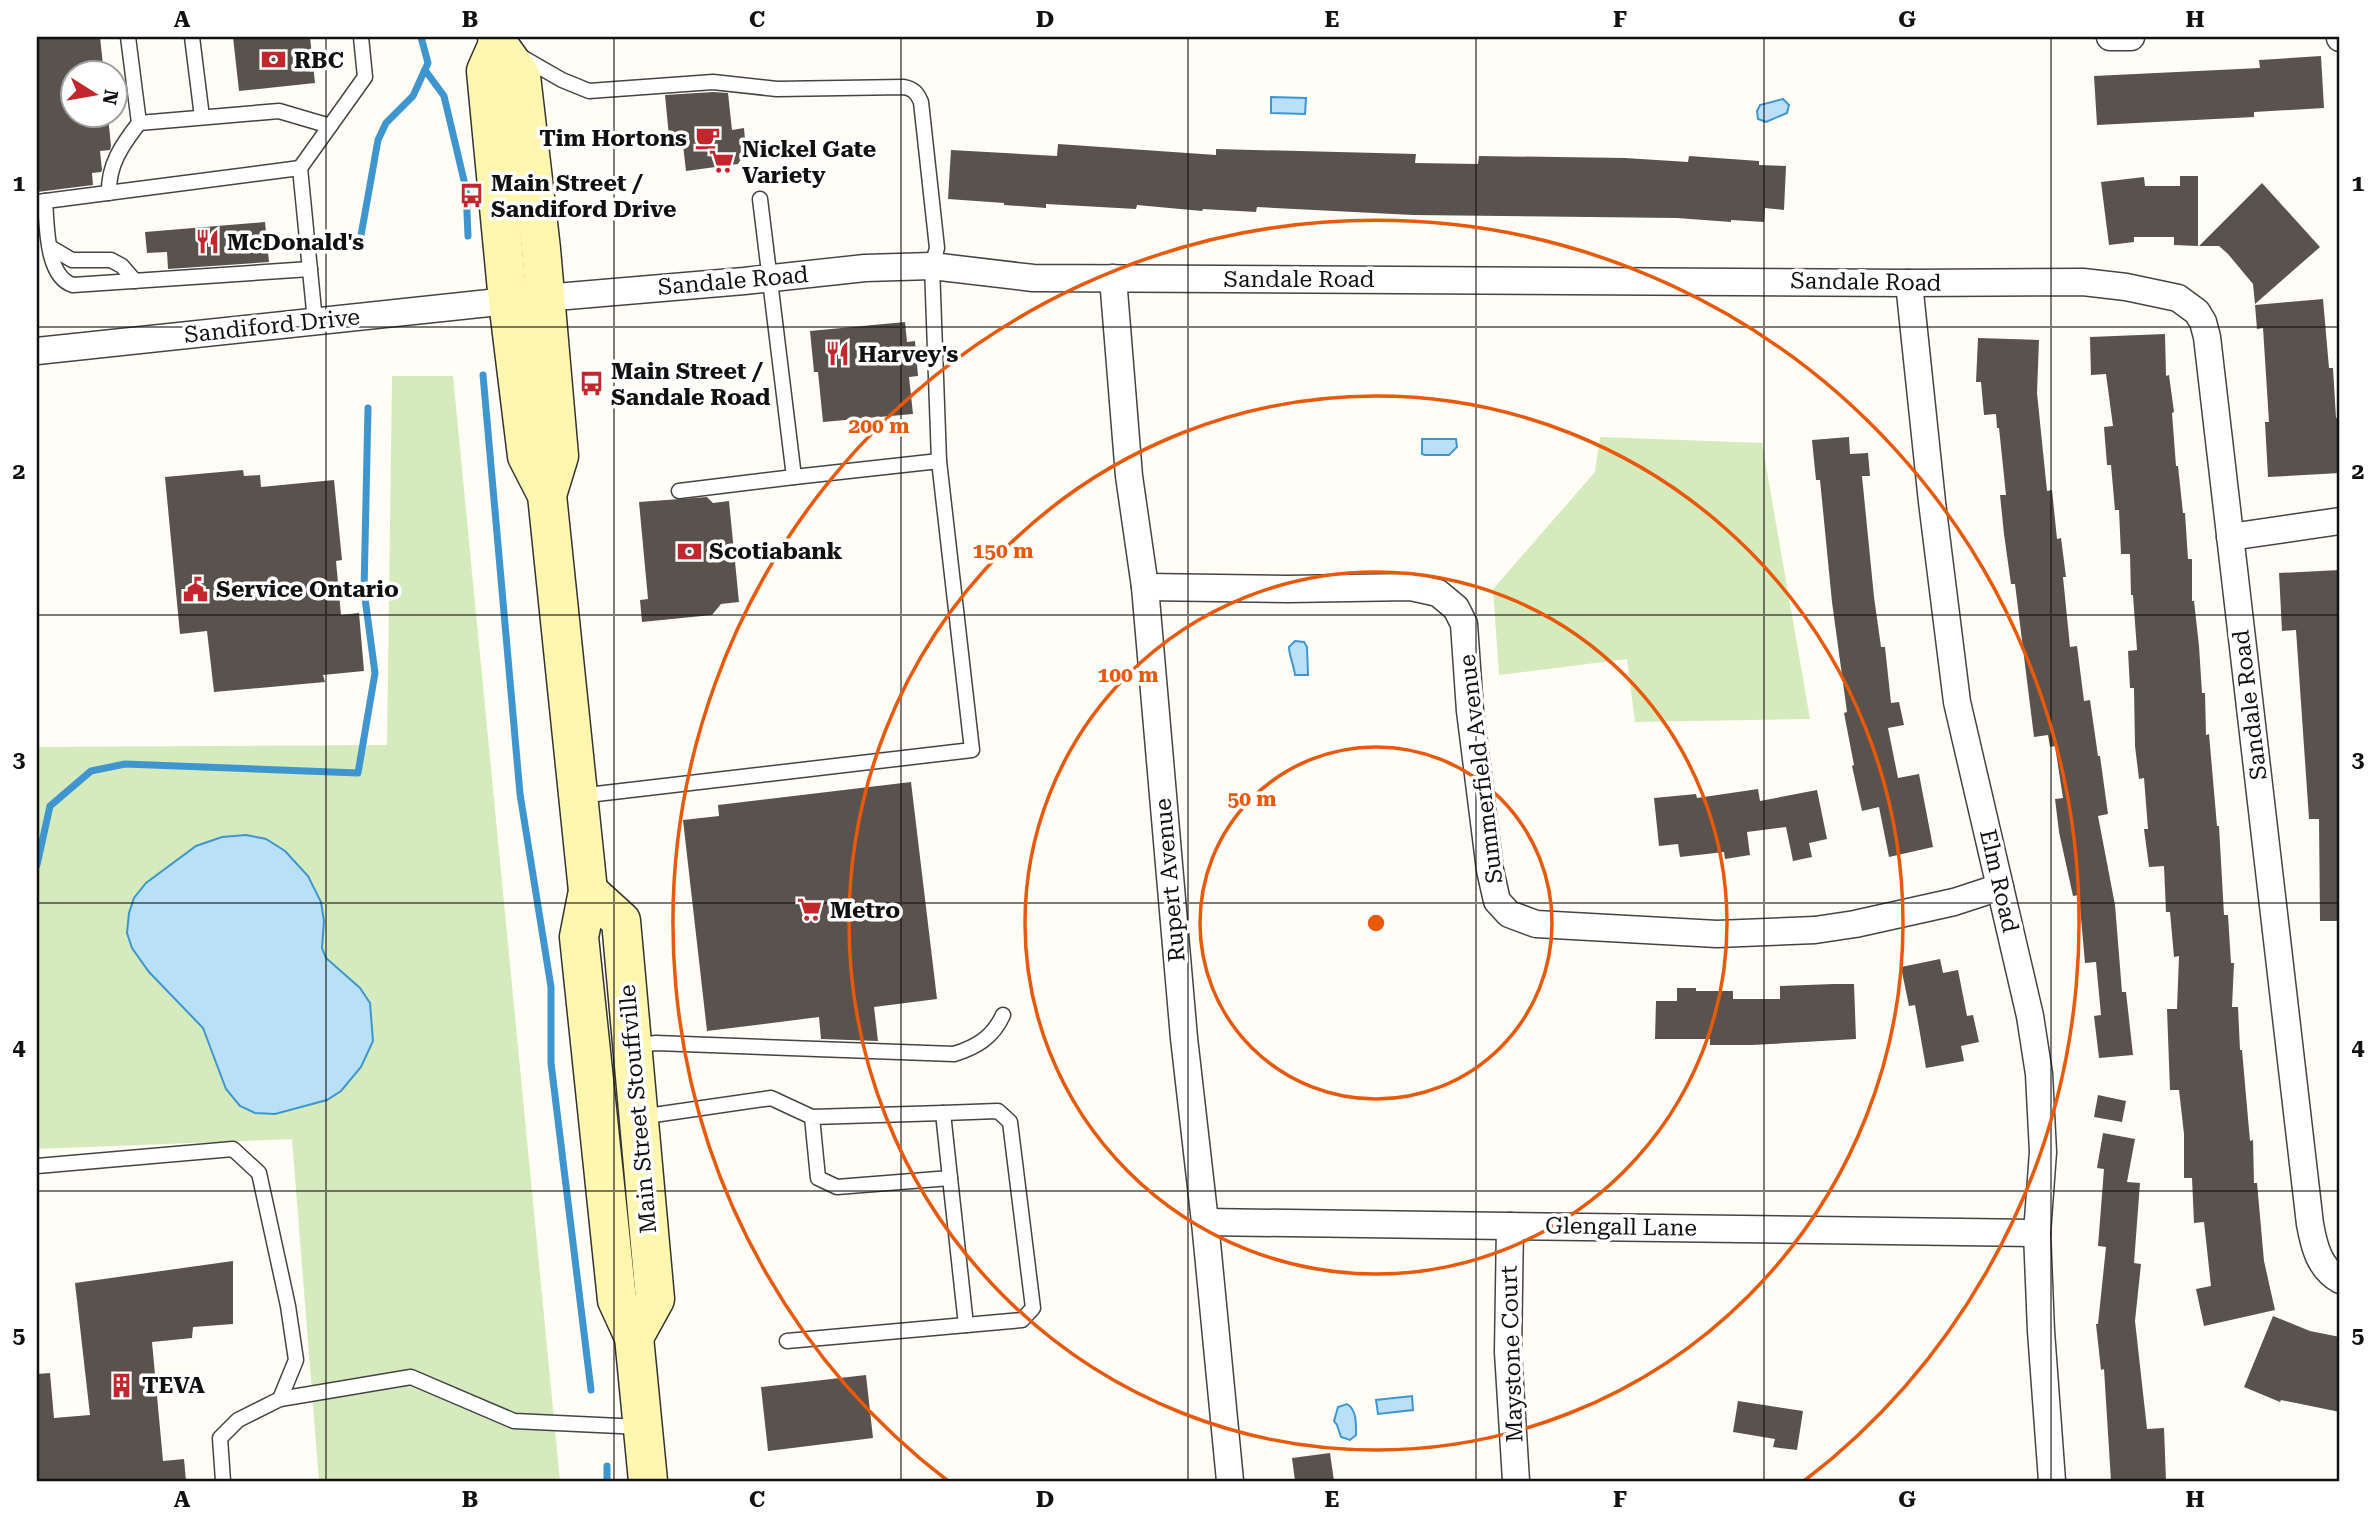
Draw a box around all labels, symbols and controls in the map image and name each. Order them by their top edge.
text: A [174,6,191,33]
text: B [462,6,478,33]
text: C [749,6,765,33]
text: D [1036,6,1054,33]
text: E [1325,6,1339,33]
text: F [1613,6,1627,33]
text: G [1898,6,1916,33]
text: H [2186,6,2205,33]
bank icon: RBC [260,46,288,74]
place label: RBC [294,47,344,74]
north arrow [60,60,130,130]
text: N [97,88,123,107]
cafe icon: Tim Hortons [693,124,721,152]
place label: Tim Hortons [539,125,687,152]
place label: Nickel Gate Variety [742,136,876,189]
supermarket icon: Nickel Gate Variety [708,148,736,176]
text: 1 [13,170,26,197]
place label: Main Street / Sandiford Drive [491,170,677,223]
text: 1 [2352,170,2365,197]
bus stop icon: Main Street / Sandiford Drive [457,182,485,210]
restaurant icon: McDonald's [193,228,221,256]
place label: McDonald's [227,229,364,256]
street label: Sandale Road [657,261,810,301]
street label: Sandale Road [1223,266,1375,293]
street label: Sandale Road [1790,267,1942,297]
street label: Sandiford Drive [183,303,361,349]
restaurant icon: Harvey's [824,340,852,368]
place label: Harvey's [858,341,959,368]
place label: Main Street / Sandale Road [611,358,770,411]
bus stop icon: Main Street / Sandale Road [577,370,605,398]
text: 200 m [849,414,909,438]
text: 2 [13,458,25,485]
text: 2 [2352,458,2364,485]
bank icon: Scotiabank [675,537,703,565]
place label: Scotiabank [709,538,842,565]
text: 150 m [973,539,1033,563]
public building icon: Service Ontario [182,575,210,603]
place label: Service Ontario [216,576,399,603]
street label: Sandale Road [2227,628,2273,782]
street label: Summerfield Avenue [1454,653,1508,885]
text: 100 m [1098,663,1158,687]
text: 3 [13,746,26,773]
text: 3 [2352,746,2365,773]
text: 50 m [1227,787,1277,811]
street label: Rupert Avenue [1149,797,1191,963]
street label: Elm Road [1974,827,2024,936]
supermarket icon: Metro [796,896,824,924]
place label: Metro [830,897,900,924]
centre of rings [1364,911,1388,935]
street label: Main Street Stouffville [614,983,662,1235]
text: 4 [13,1034,26,1061]
text: 4 [2352,1034,2365,1061]
street label: Glengall Lane [1545,1212,1697,1242]
street label: Maystone Court [1495,1265,1529,1443]
text: 5 [13,1322,26,1349]
text: 5 [2352,1322,2365,1349]
building icon: TEVA [108,1371,136,1399]
place label: TEVA [142,1372,205,1399]
text: A [174,1486,191,1513]
text: B [462,1486,478,1513]
text: C [749,1486,765,1513]
text: D [1036,1486,1054,1513]
text: E [1325,1486,1339,1513]
text: F [1613,1486,1627,1513]
text: G [1898,1486,1916,1513]
text: H [2186,1486,2205,1513]

